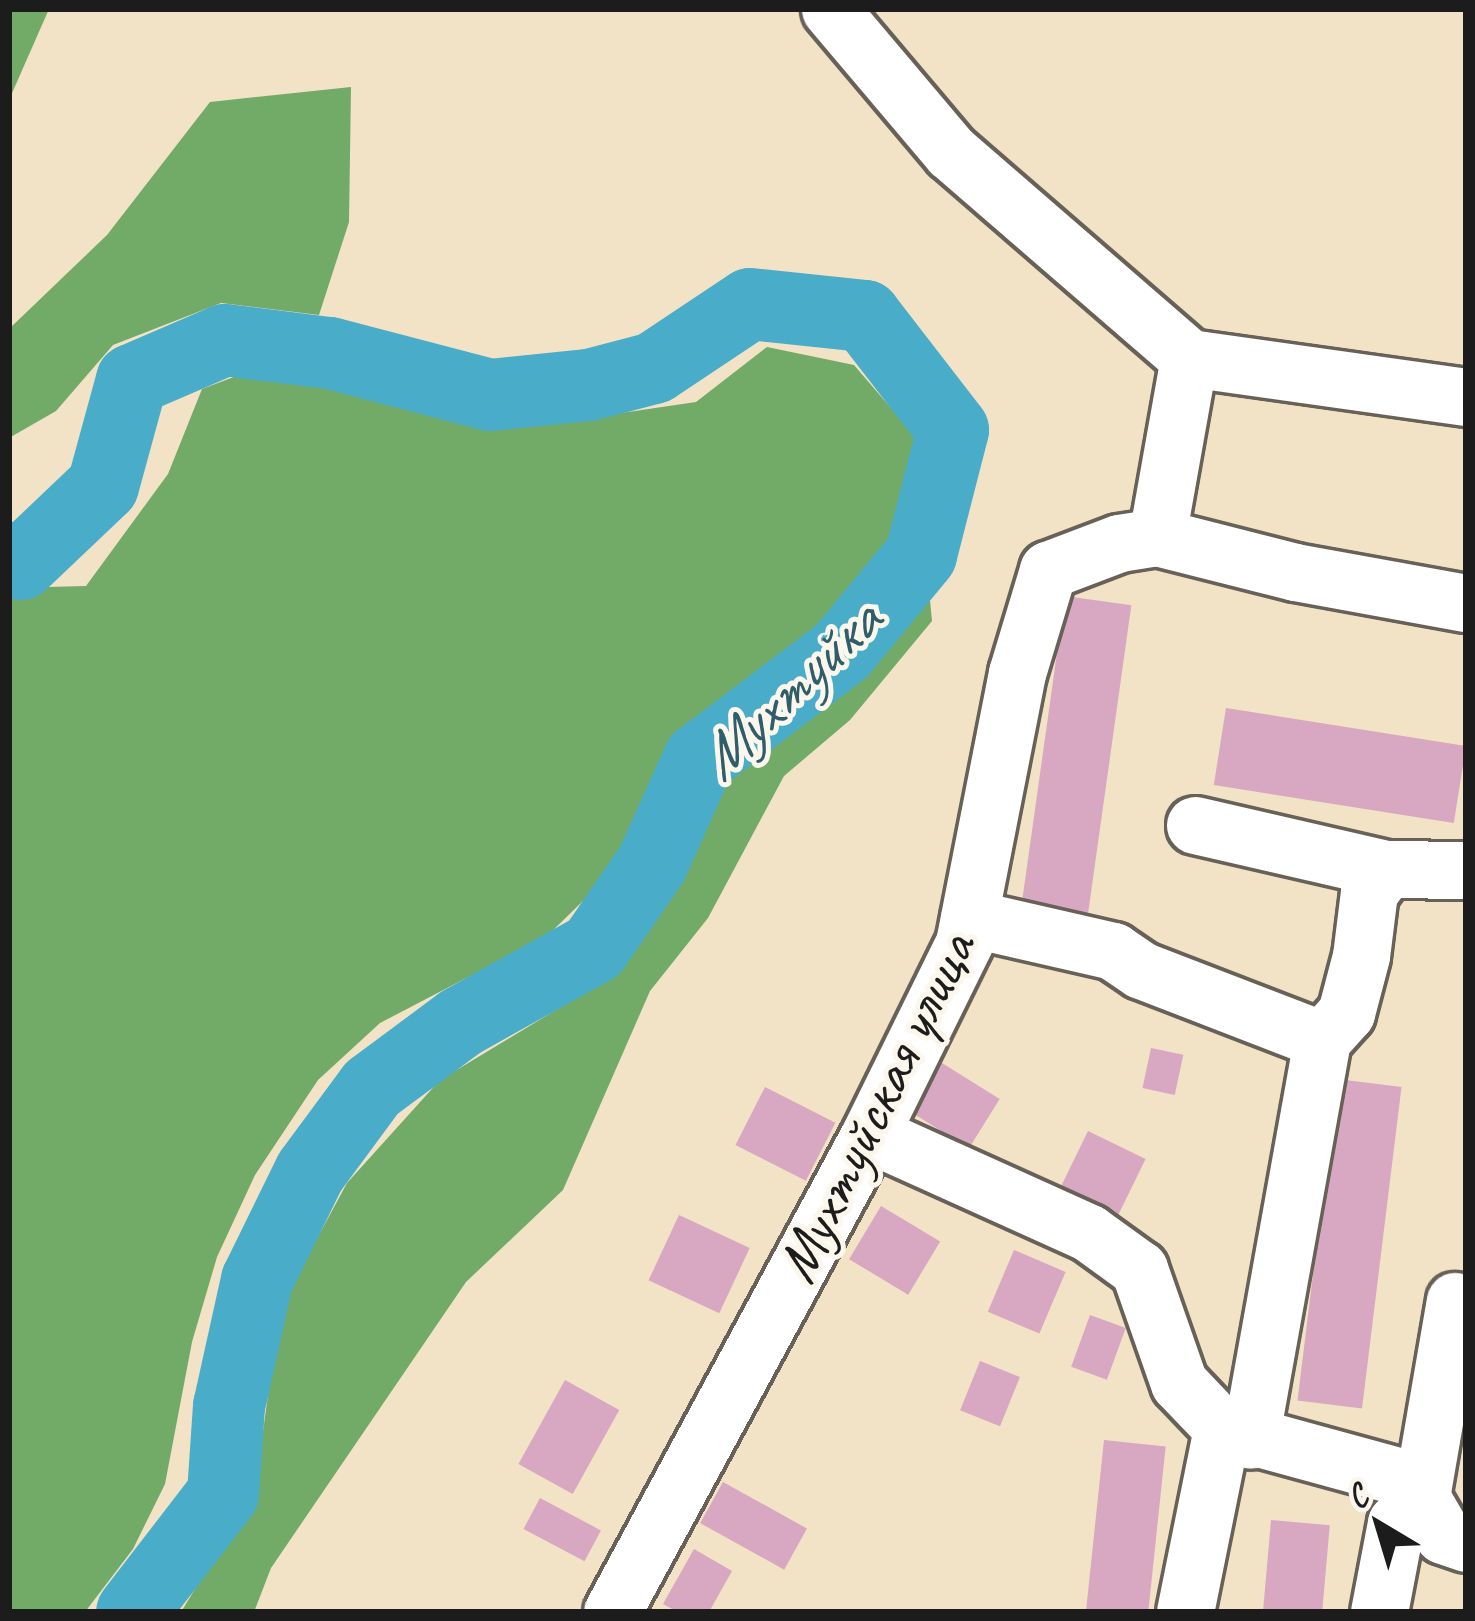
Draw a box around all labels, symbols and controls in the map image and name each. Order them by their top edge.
water label: Мухтуйка [682,584,896,796]
street label: Мухтуйская улица [758,919,992,1295]
north arrow [1319,1465,1439,1585]
text: С [1338,1475,1376,1518]

